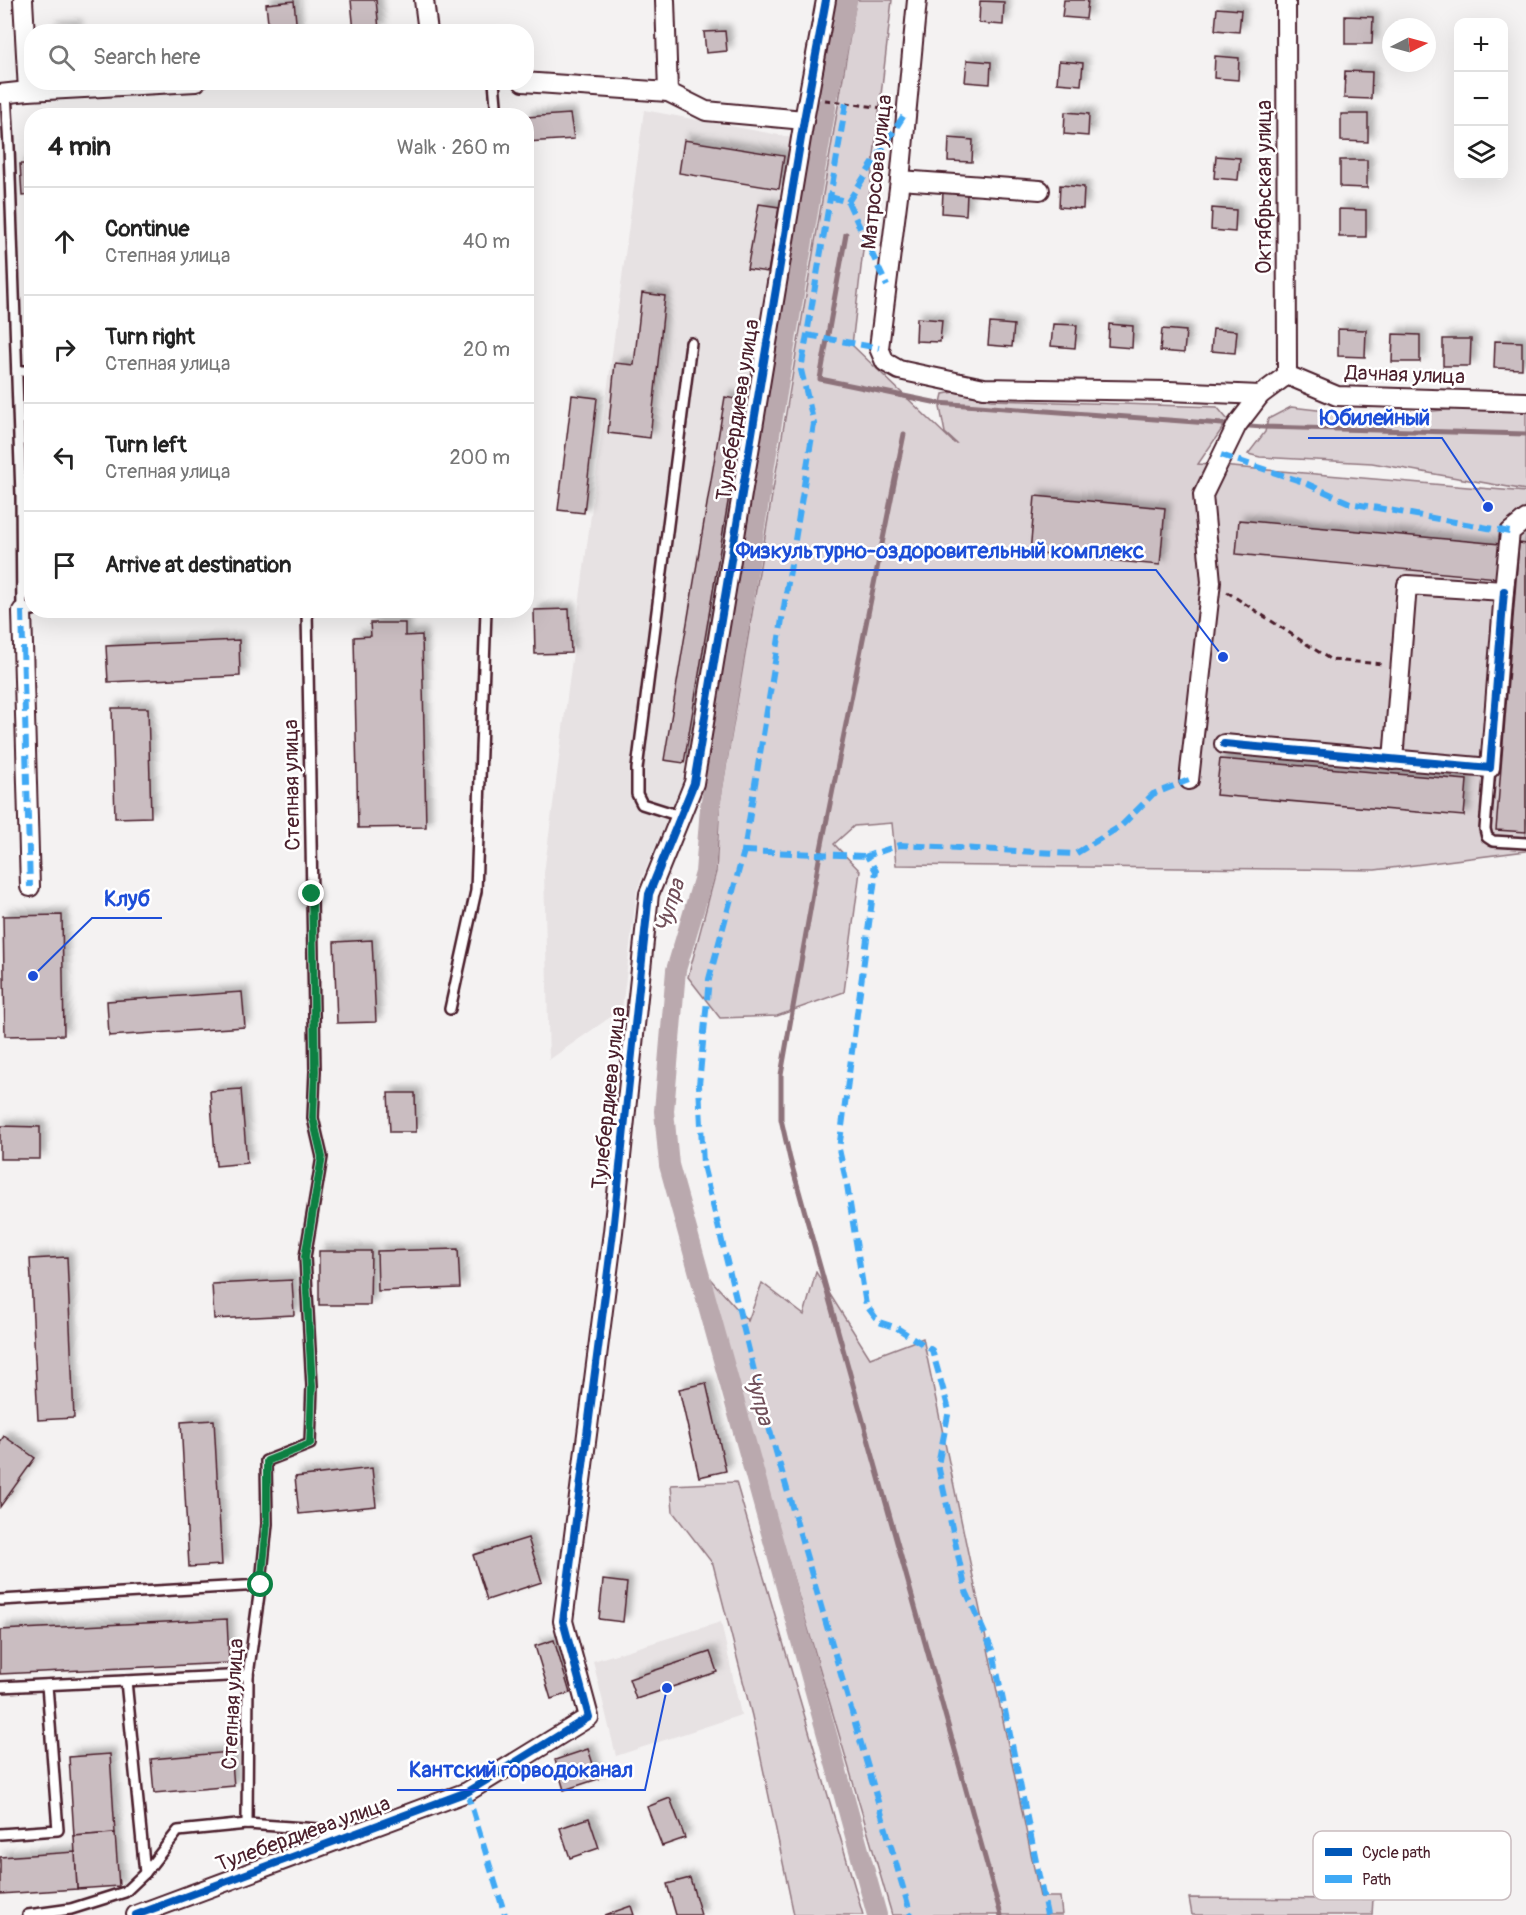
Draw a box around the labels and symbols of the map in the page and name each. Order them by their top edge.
north arrow [1382,18,1436,72]
street label: Матросова улица [855,93,899,251]
street label: Октябрьская улица [1251,100,1278,274]
street label: Тулебердиева улица [710,317,766,503]
street label: Дачная улица [1344,359,1465,391]
callout: Юбилейный [1308,398,1442,438]
text: Юбилейный [1319,404,1430,432]
callout: Физкультурно-оздоровительный комплекс [724,530,1156,570]
text: Физкультурно-оздоровительный комплекс [735,537,1144,565]
street label: Степная улица [277,719,307,851]
water label: Чупра [649,874,692,936]
callout: Клуб [92,878,162,918]
route end [298,880,324,906]
text: Клуб [104,885,150,913]
street label: Тулебердиева улица [586,1005,632,1191]
water label: Чупра [738,1368,780,1430]
route start [247,1571,273,1597]
street label: Степная улица [216,1638,250,1770]
callout: Кантский горводоканал [397,1750,645,1790]
text: Кантский горводоканал [409,1756,633,1784]
street label: Тулебердиева улица [212,1790,394,1878]
legend [1313,1831,1511,1900]
text: Cycle path [1362,1843,1430,1863]
text: Path [1362,1870,1391,1890]

